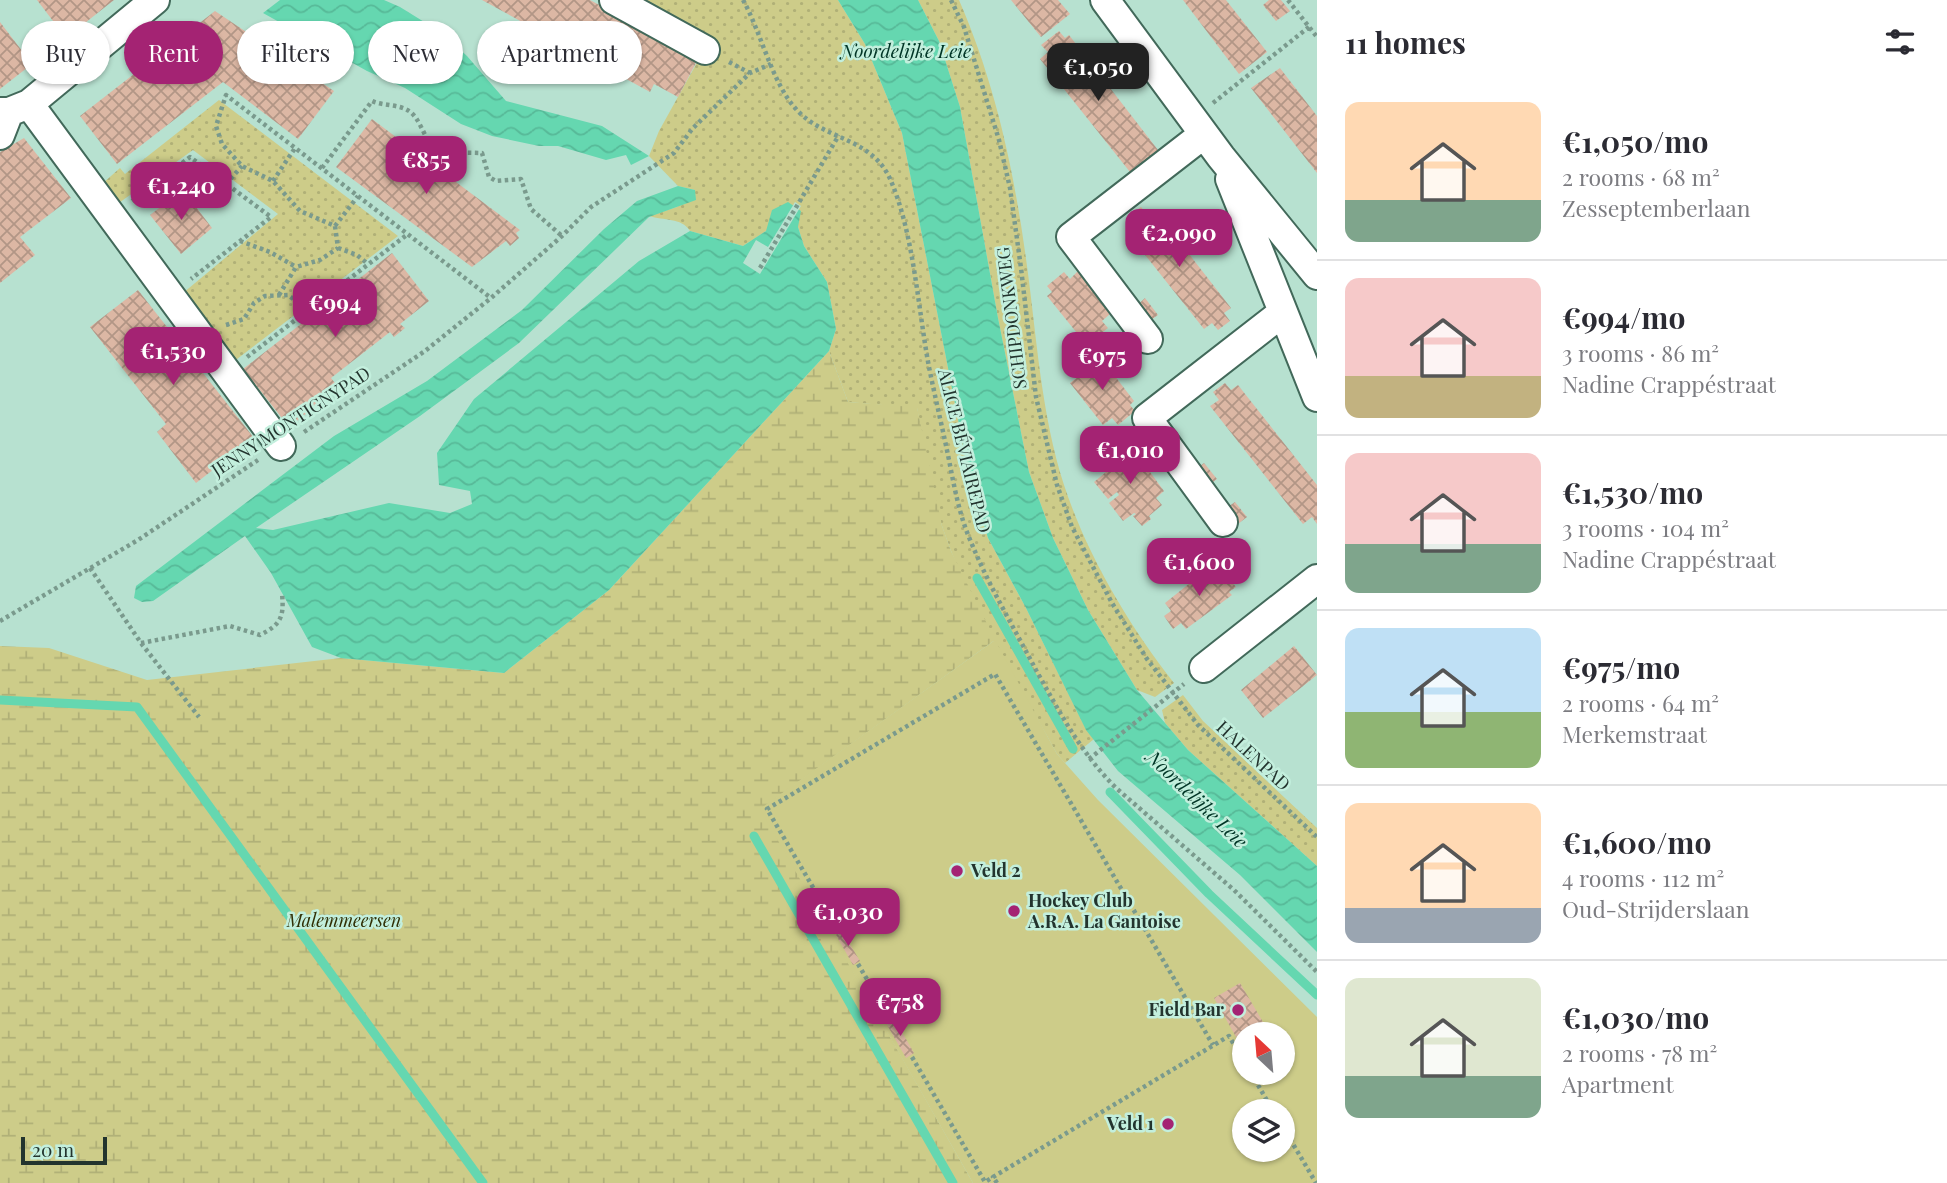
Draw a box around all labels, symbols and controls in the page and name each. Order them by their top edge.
chip: Buy [21,21,110,84]
chip: Rent [124,21,223,84]
chip: Filters [237,21,354,84]
chip: New [368,21,463,84]
chip: Apartment [477,21,642,84]
text: 11 homes [1345,22,1466,62]
icon: filters [1881,23,1919,61]
water label: Noordelijke Leie [839,37,971,63]
pin: €1,050 [1041,43,1155,103]
text: €1,050 [1063,50,1133,81]
text: €1,050/mo [1562,121,1708,161]
icon: home [1401,130,1485,214]
pin: €855 [385,136,467,196]
text: €855 [402,143,450,174]
text: 2 rooms · 68 m² [1562,161,1720,192]
pin: €1,240 [124,162,238,222]
text: €1,240 [147,169,215,200]
text: Zesseptemberlaan [1562,192,1751,223]
pin: €2,090 [1122,210,1236,269]
text: €2,090 [1141,216,1217,247]
street label: SCHIPDONKWEG [990,245,1032,391]
pin: €994 [294,280,376,339]
text: €994 [309,286,361,317]
text: €994/mo [1562,297,1685,337]
icon: home [1401,306,1485,390]
pin: €1,530 [116,328,230,387]
pin: €975 [1061,332,1143,392]
text: €1,530 [140,334,206,365]
text: 3 rooms · 86 m² [1562,337,1719,368]
text: €975 [1078,339,1126,370]
street label: JENNY MONTIGNYPAD [205,361,375,482]
street label: ALICE BÉVIAIREPAD [933,365,997,535]
text: Nadine Crappéstraat [1562,368,1776,399]
pin: €1,010 [1073,426,1187,486]
text: €1,010 [1096,433,1164,464]
text: €1,530/mo [1562,472,1703,512]
icon: home [1401,481,1485,565]
text: 3 rooms · 104 m² [1562,512,1729,543]
pin: €1,600 [1142,538,1256,598]
text: Nadine Crappéstraat [1562,543,1776,574]
text: €1,600 [1163,545,1235,576]
text: €975/mo [1562,647,1680,687]
icon: home [1401,656,1485,740]
text: 2 rooms · 64 m² [1562,687,1719,718]
street label: HALENPAD [1212,715,1296,796]
text: Merkemstraat [1562,718,1707,749]
water label: Noordelijke Leie [1140,742,1254,853]
text: €1,600/mo [1562,822,1711,862]
icon: home [1401,831,1485,915]
place label: Veld 2 [970,858,1021,882]
text: 4 rooms · 112 m² [1562,862,1724,893]
marker: Veld 2 [949,863,965,879]
pin: €1,030 [791,888,905,948]
place label: Hockey Club A.R.A. La Gantoise [1027,888,1181,933]
text: Oud-Strijderslaan [1562,893,1749,924]
text: €1,030 [813,895,883,926]
marker: Hockey Club A.R.A. La Gantoise [1006,903,1022,919]
park label: Malemmeersen [286,908,401,932]
pin: €758 [859,978,941,1038]
text: €758 [876,985,924,1016]
place label: Field Bar [1148,997,1225,1021]
text: €1,030/mo [1562,997,1709,1037]
marker: Field Bar [1230,1002,1246,1018]
icon: home [1401,1006,1485,1090]
north arrow [1232,1022,1295,1085]
map controls [1232,1022,1295,1162]
text: 2 rooms · 78 m² [1562,1037,1717,1068]
text: Apartment [1562,1068,1674,1099]
button: layers [1232,1099,1295,1162]
place label: Veld 1 [1106,1111,1154,1135]
marker: Veld 1 [1160,1116,1176,1132]
scale bar [21,1134,107,1166]
text: 20 m [32,1136,74,1162]

